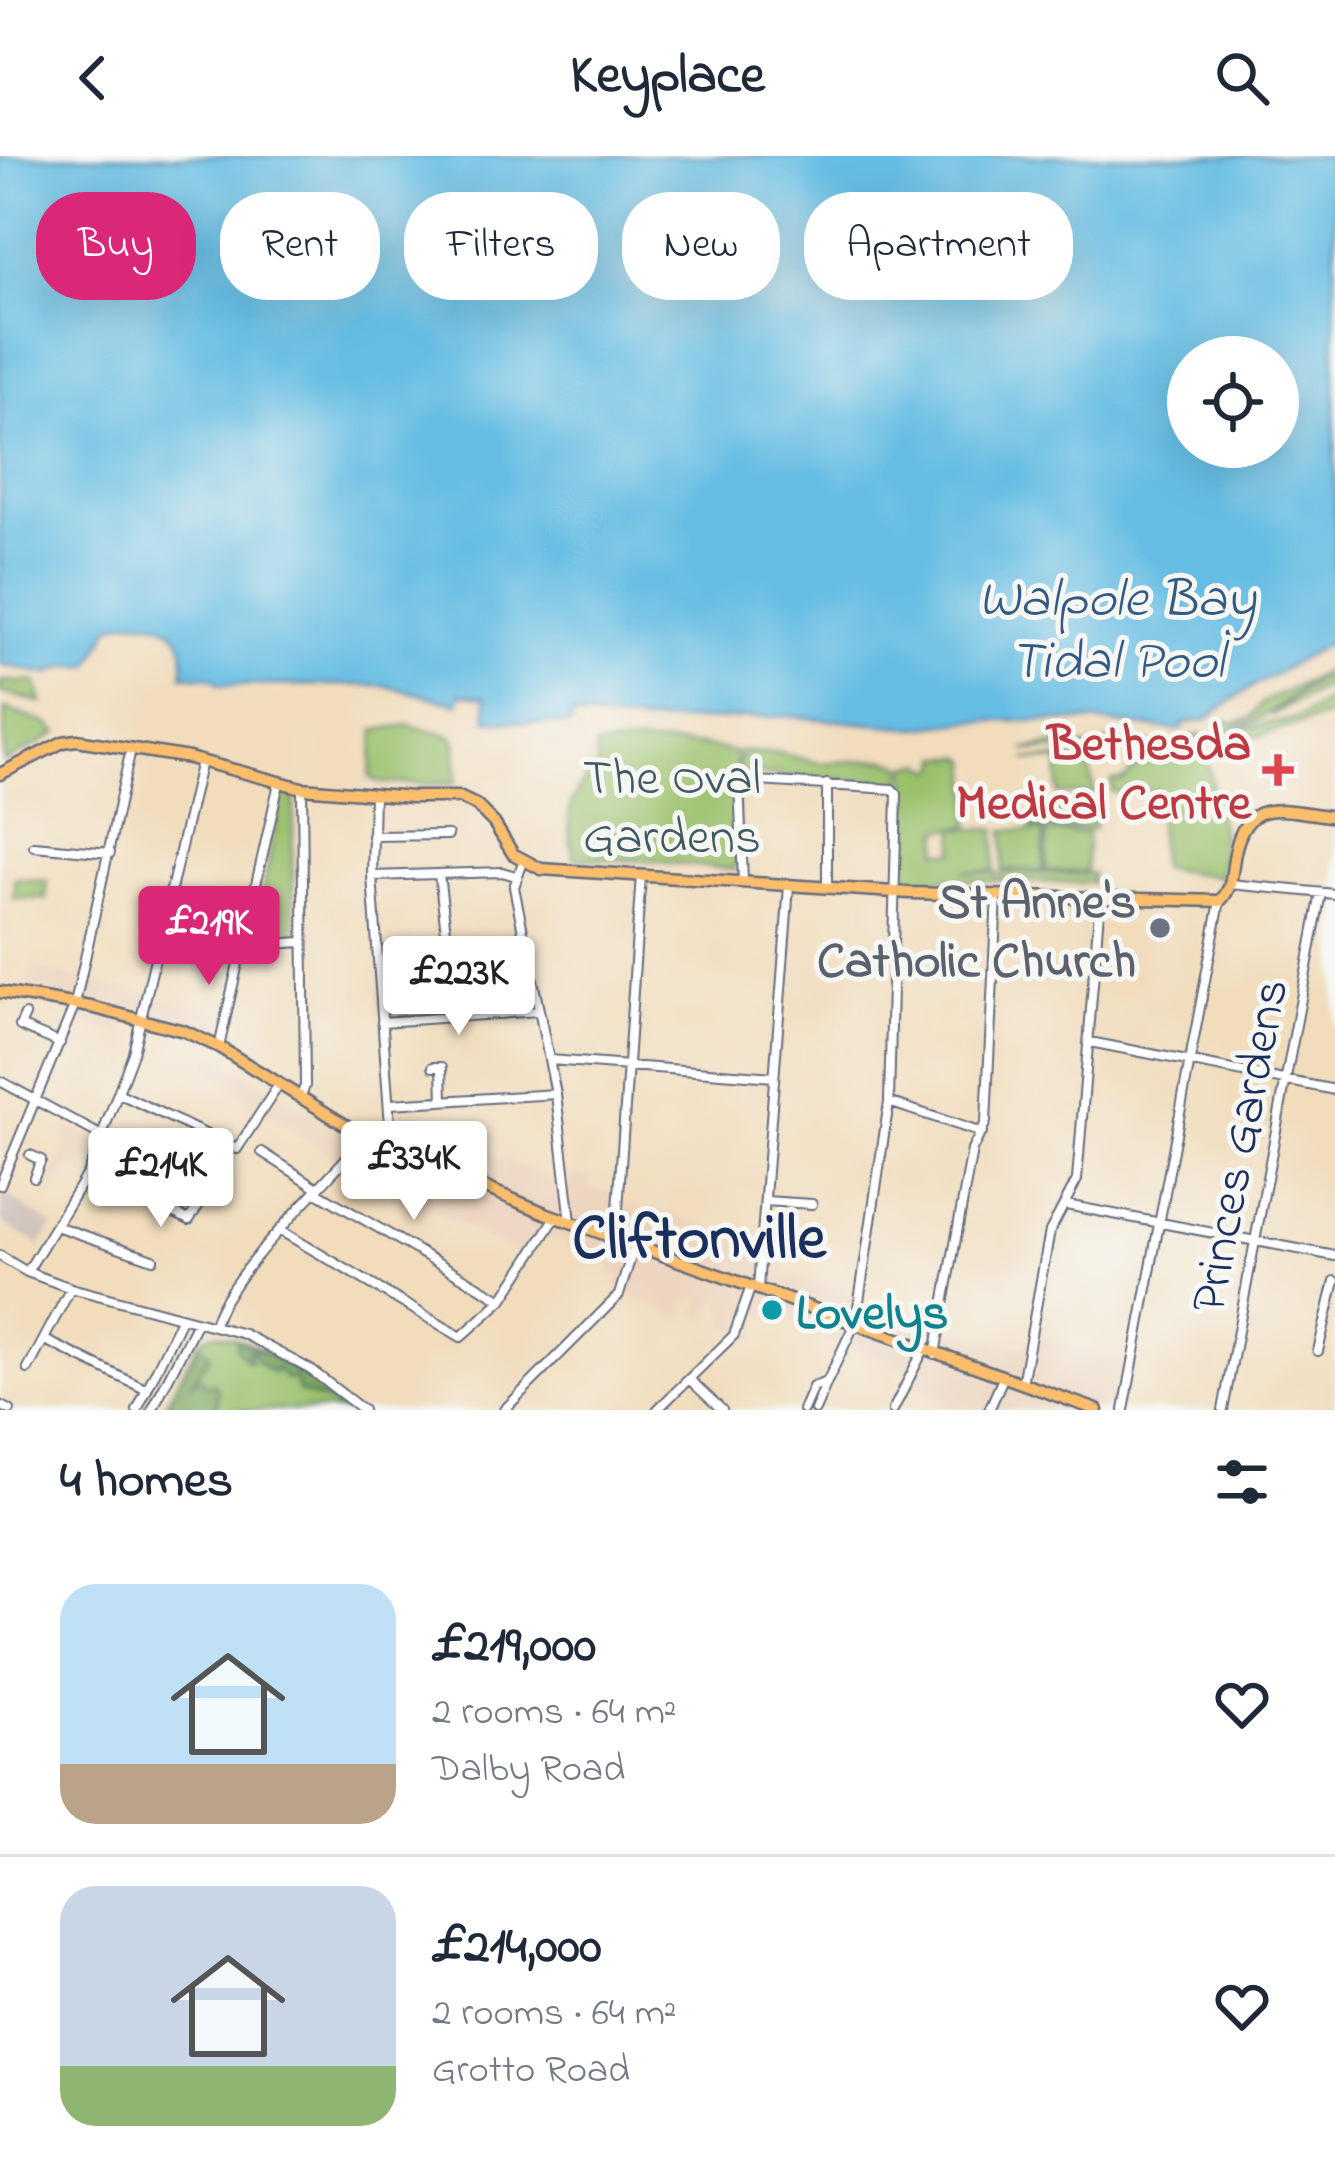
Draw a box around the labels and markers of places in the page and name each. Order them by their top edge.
place label: Bethesda Medical Centre [956,709,1252,843]
marker: Bethesda Medical Centre [1262,754,1294,786]
place label: St Anne's Catholic Church [817,867,1136,1001]
pin: £219K [125,886,293,988]
marker: St Anne's Catholic Church [1147,915,1173,941]
pin: £223K [375,936,543,1038]
pin: £334K [330,1121,498,1223]
pin: £214K [77,1128,245,1230]
place label: Lovelys [796,1278,948,1353]
marker: Lovelys [759,1297,785,1323]

